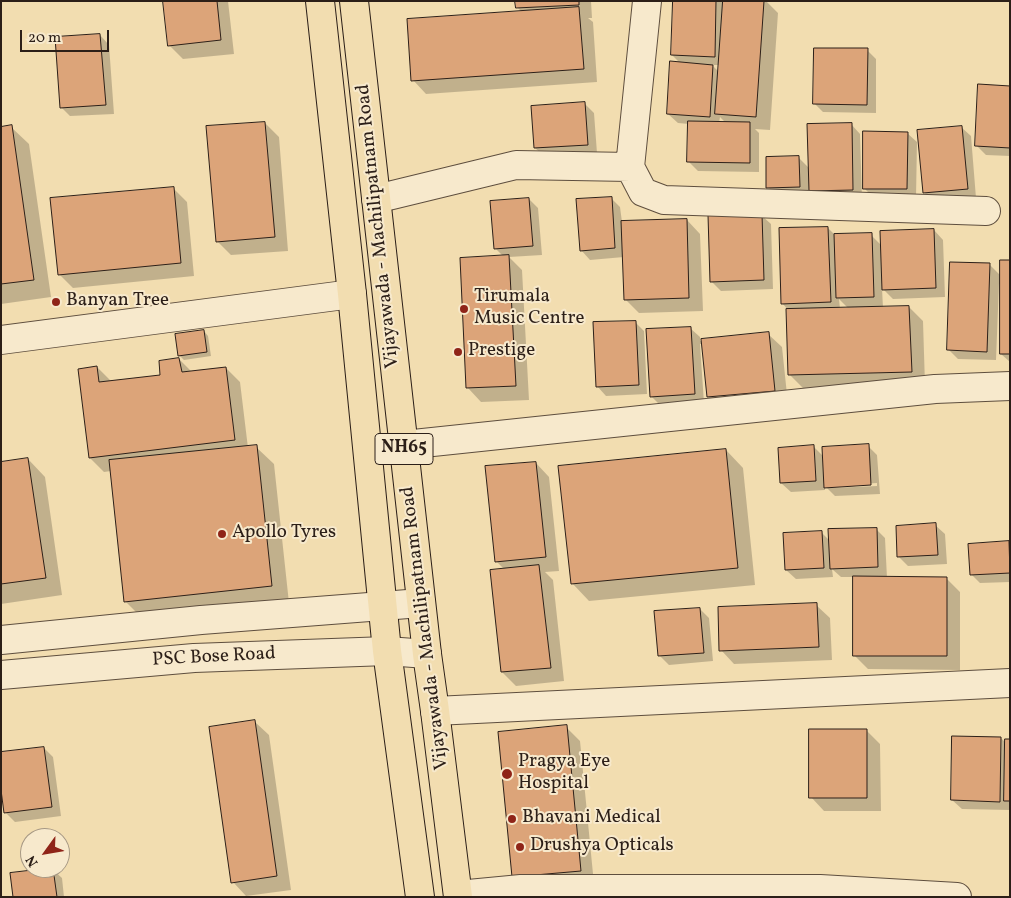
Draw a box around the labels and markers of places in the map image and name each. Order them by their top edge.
place label: Tirumala Music Centre [474,287,585,331]
place label: Banyan Tree [66,291,169,313]
marker: Banyan Tree [50,296,62,308]
marker: Tirumala Music Centre [458,303,470,315]
place label: Prestige [468,341,535,363]
marker: Prestige [452,346,464,358]
place label: Apollo Tyres [232,523,336,545]
marker: Apollo Tyres [216,528,228,540]
place label: Pragya Eye Hospital [518,752,610,796]
marker: Pragya Eye Hospital [500,767,514,781]
place label: Bhavani Medical [522,808,661,830]
marker: Bhavani Medical [506,813,518,825]
place label: Drushya Opticals [530,836,674,858]
marker: Drushya Opticals [514,841,526,853]

